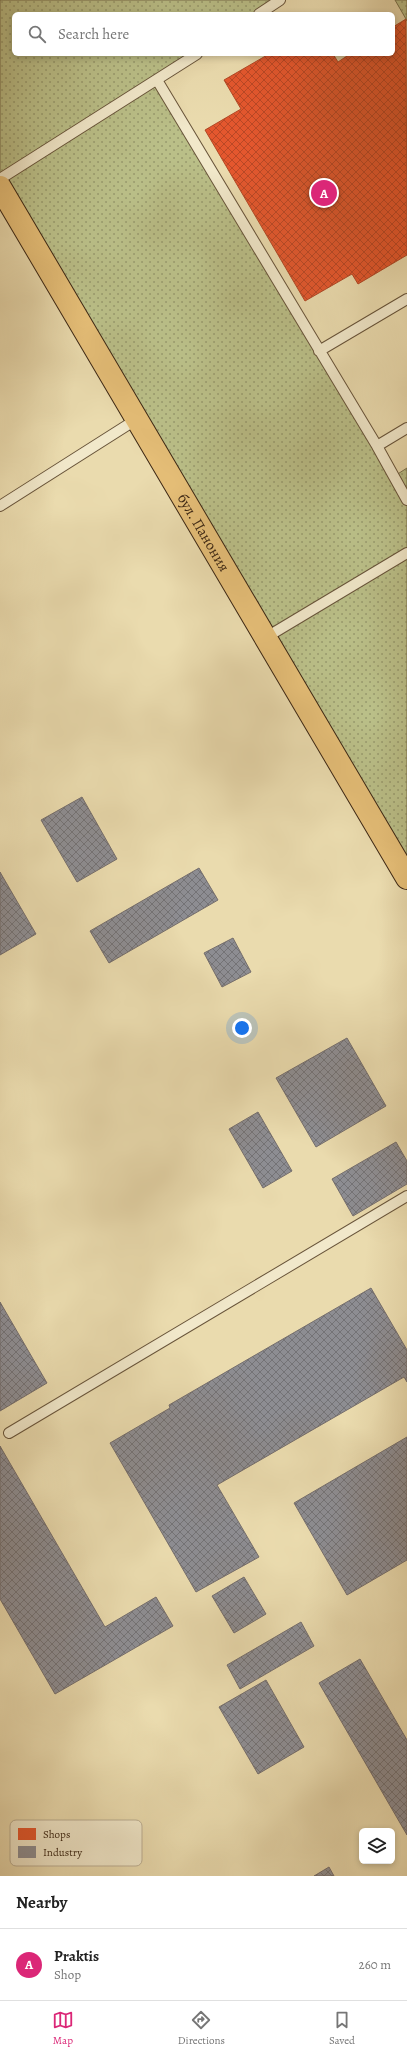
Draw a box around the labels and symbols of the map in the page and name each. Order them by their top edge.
pin: A [311,178,337,208]
street label: бул. Панония [173,490,234,575]
your location [232,1018,252,1038]
legend [10,1820,142,1866]
text: Shops [43,1827,70,1842]
text: Industry [43,1845,82,1860]

